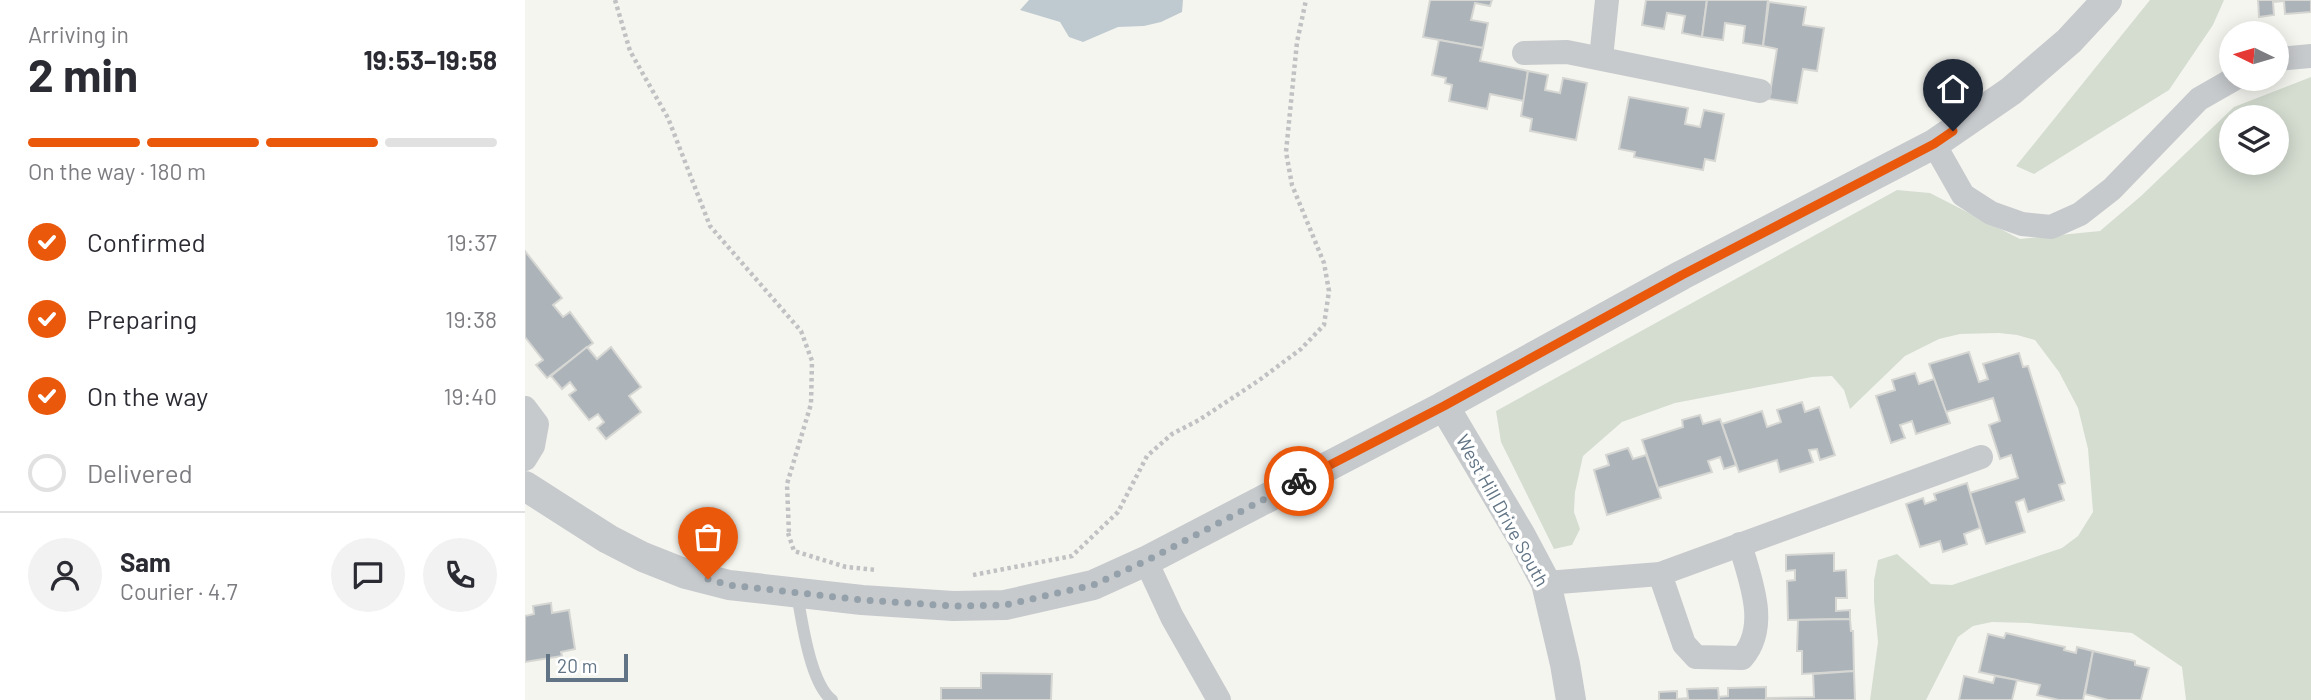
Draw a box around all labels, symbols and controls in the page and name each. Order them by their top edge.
text: Arriving in [28,20,129,48]
north arrow [2219,21,2289,91]
map controls [2219,21,2289,175]
text: 19:53–19:58 [364,44,497,75]
text: 2 min [28,46,138,101]
pin [1923,59,1983,131]
icon: home [1934,70,1972,108]
button: layers [2219,105,2289,175]
text: On the way · 180 m [28,157,206,185]
icon: check [28,223,66,261]
text: Confirmed [87,226,206,257]
text: 19:37 [446,228,497,256]
icon: check [28,300,66,338]
text: Preparing [87,303,197,334]
text: 19:38 [445,305,497,333]
icon: check [28,377,66,415]
text: On the way [87,380,208,411]
text: 19:40 [444,382,497,410]
street label: West Hill Drive South [1452,430,1554,590]
courier [1264,446,1334,516]
text: Delivered [87,457,193,488]
icon: bike [1280,462,1318,500]
pin [678,507,738,579]
icon: bag [689,518,727,556]
button: person [28,538,102,612]
button: chat [331,538,405,612]
button: phone [423,538,497,612]
text: Sam [120,546,171,577]
text: Courier · 4.7 [120,577,238,605]
scale bar [546,651,628,683]
text: 20 m [557,654,597,677]

